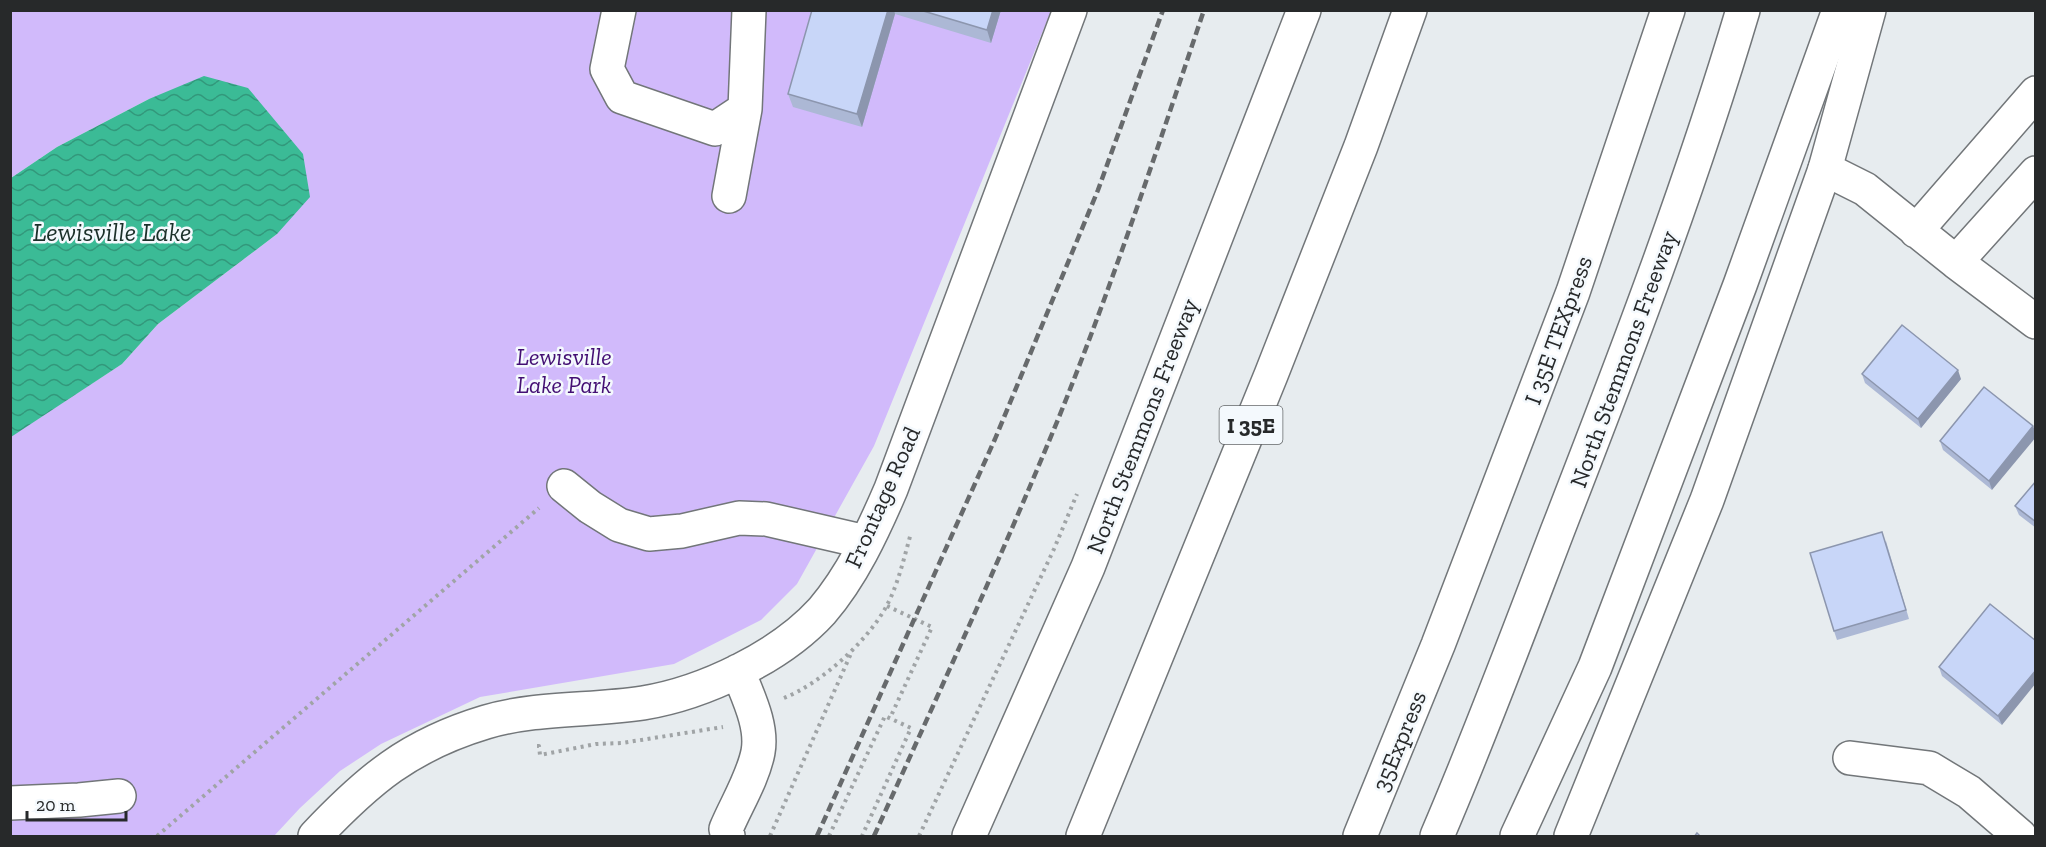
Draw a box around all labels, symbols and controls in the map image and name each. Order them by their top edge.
water label: Lewisville Lake [33,216,191,248]
street label: North Stemmons Freeway [1563,226,1683,491]
street label: I 35E TEXpress [1518,252,1598,408]
street label: North Stemmons Freeway [1080,294,1204,558]
park label: Lewisville Lake Park [516,342,612,399]
road number: I 35E [1220,406,1282,444]
street label: Frontage Road [838,422,926,572]
street label: 35Express [1366,686,1432,796]
scale bar [27,784,126,822]
text: 20 m [36,794,76,816]

